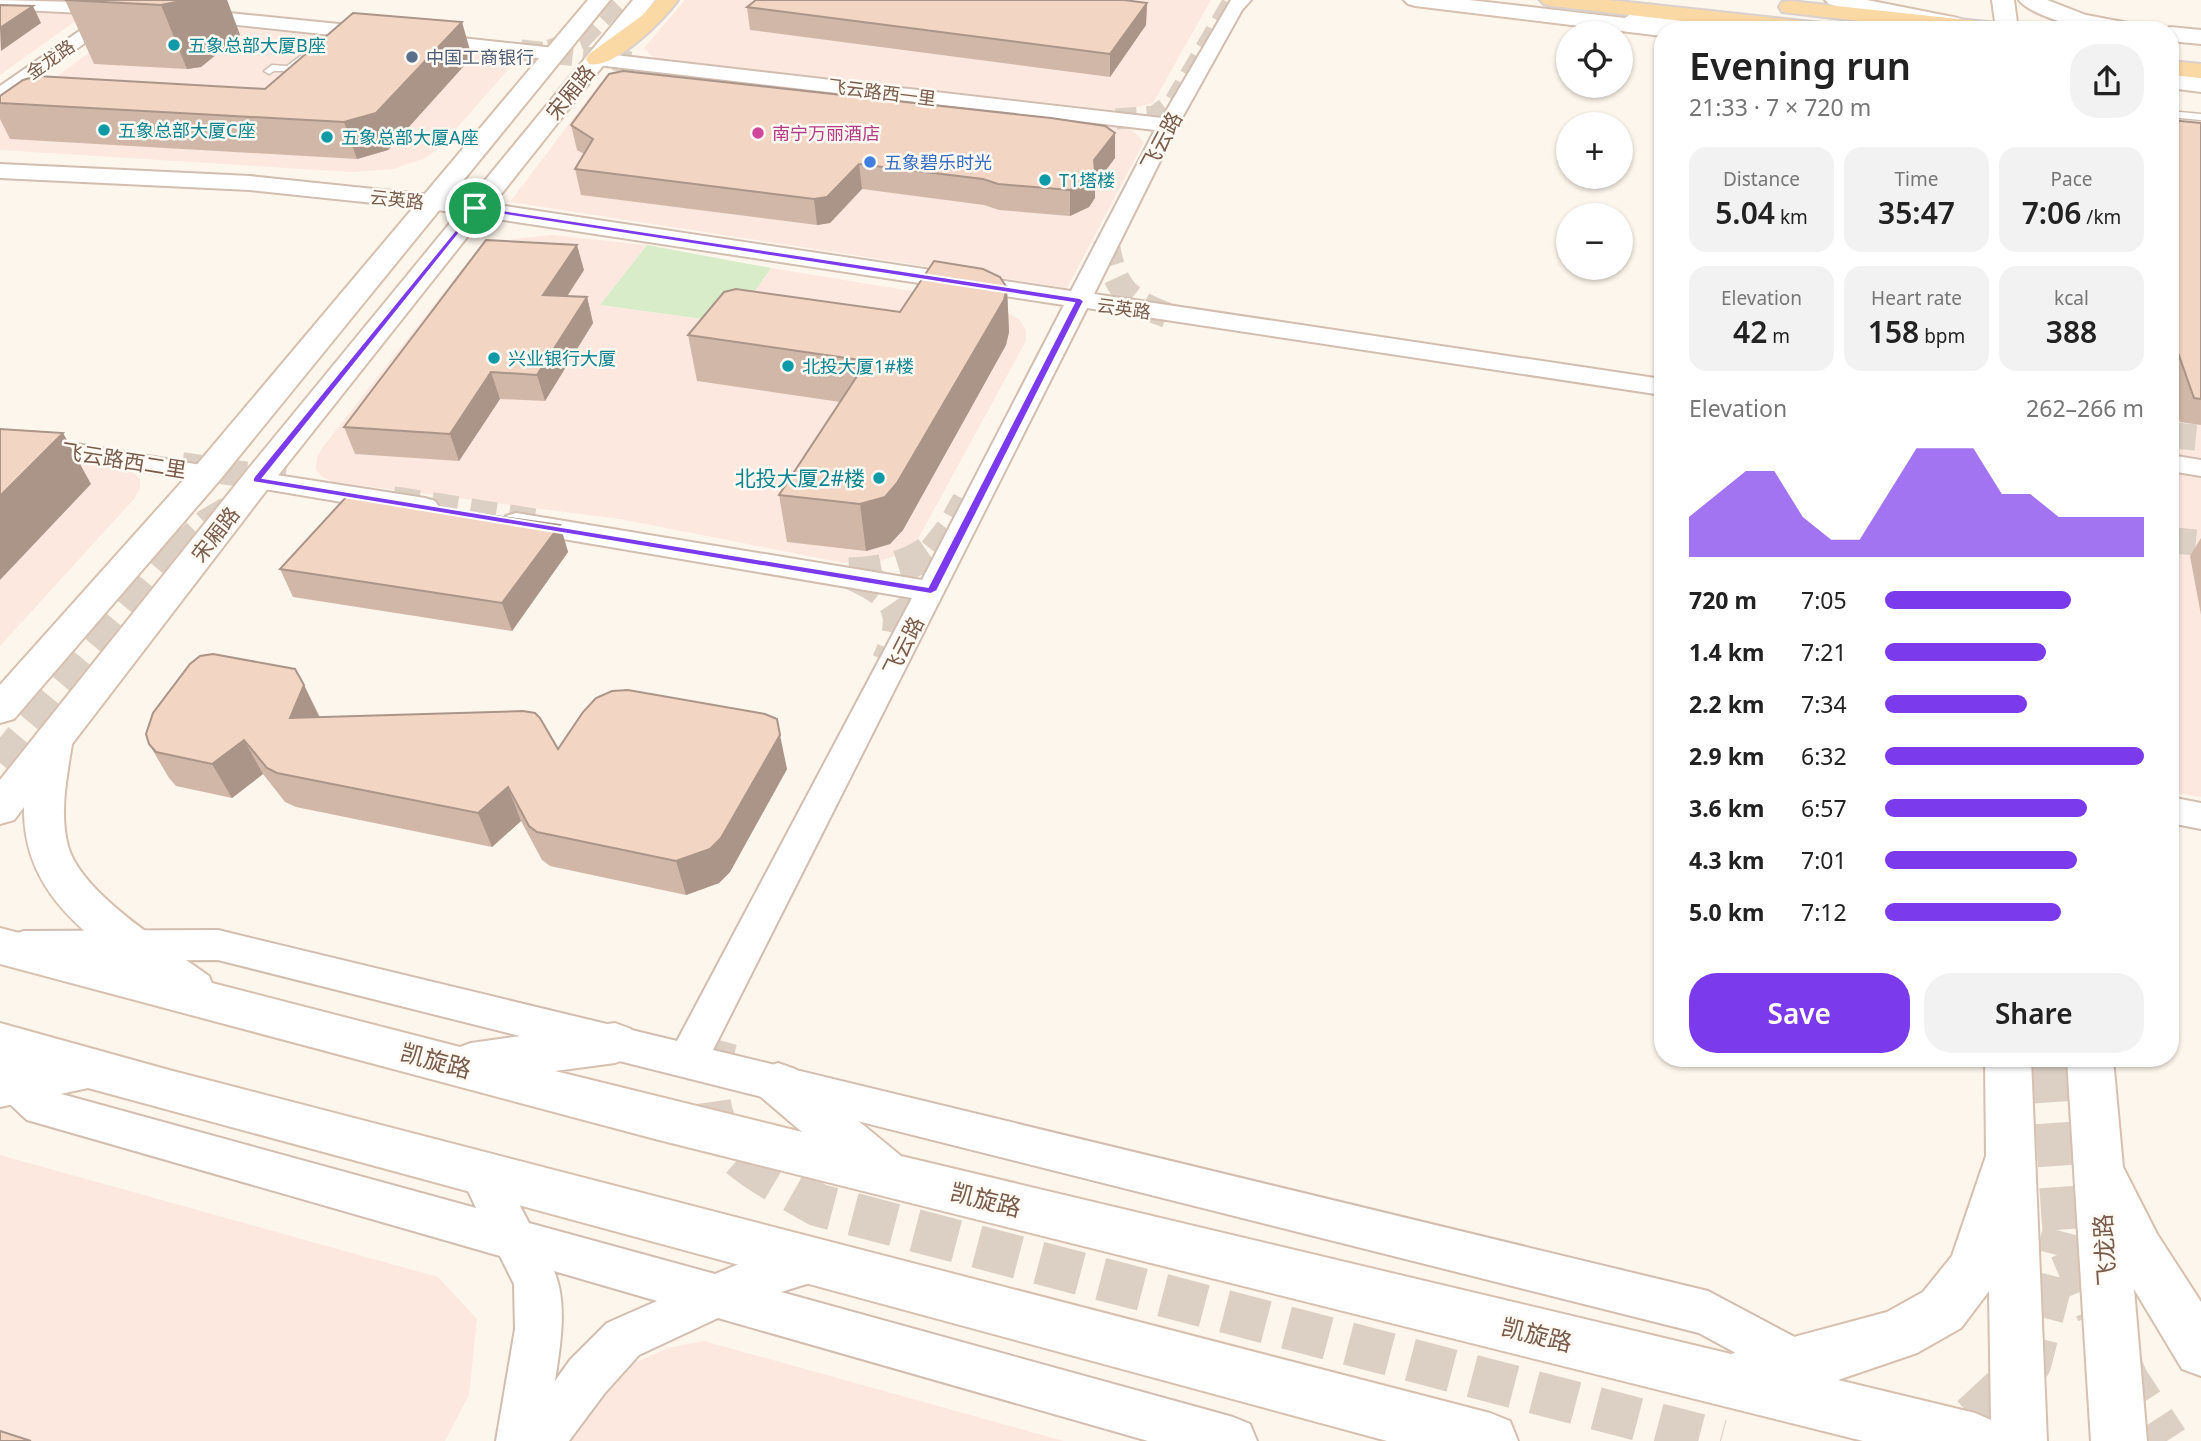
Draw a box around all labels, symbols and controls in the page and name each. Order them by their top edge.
map controls [1556,21,1633,280]
button: locate [1556,21,1633,98]
place label: 五象总部大厦B座 [188,33,326,57]
street label: 金龙路 [21,34,79,84]
marker: 五象总部大厦B座 [166,37,182,53]
text: Evening run [1689,39,1911,91]
button: share [2070,44,2144,118]
place label: 中国工商银行 [426,45,534,69]
marker: 中国工商银行 [404,49,420,65]
street label: 宋厢路 [539,59,601,125]
street label: 飞云路西一里 [827,74,937,110]
text: 21:33 · 7 × 720 m [1689,91,1871,123]
street label: 飞云路 [1134,107,1188,175]
button: + [1556,112,1633,189]
place label: 五象总部大厦C座 [118,118,255,142]
place label: 南宁万丽酒店 [772,121,880,145]
marker: 五象总部大厦C座 [96,122,112,138]
place label: 五象总部大厦A座 [341,125,479,149]
marker: 南宁万丽酒店 [750,125,766,141]
marker: 五象总部大厦A座 [319,129,335,145]
place label: 五象碧乐时光 [884,150,992,174]
marker: 五象碧乐时光 [862,154,878,170]
text: Distance [1723,166,1800,192]
text: Time [1895,166,1938,192]
text: Pace [2051,166,2093,192]
place label: T1塔楼 [1059,168,1115,192]
marker: T1塔楼 [1037,172,1053,188]
pin [445,178,505,238]
street label: 云英路 [369,184,425,214]
icon: arrive [456,189,494,227]
text: 5.04 [1715,192,1775,233]
text: 35:47 [1878,192,1955,233]
text: 7:06 [2022,192,2081,233]
button: − [1556,203,1633,280]
text: km [1775,204,1808,230]
text: /km [2081,204,2121,230]
text: Elevation [1721,285,1802,311]
text: Heart rate [1871,285,1962,311]
text: kcal [2054,285,2089,311]
street label: 云英路 [1096,292,1152,324]
text: 42 [1733,311,1767,352]
text: 158 [1868,311,1919,352]
text: 388 [2046,311,2097,352]
text: m [1767,323,1790,349]
text: bpm [1919,323,1965,349]
place label: 兴业银行大厦 [508,346,616,370]
marker: 兴业银行大厦 [486,350,502,366]
place label: 北投大厦1#楼 [802,354,914,378]
marker: 北投大厦1#楼 [780,358,796,374]
text: Elevation [1689,392,1787,424]
text: 262–266 m [2026,392,2144,424]
street label: 飞云路西二里 [60,436,188,484]
place label: 北投大厦2#楼 [734,464,865,492]
marker: 北投大厦2#楼 [871,470,887,486]
street label: 宋厢路 [185,501,245,567]
text: 720 m [1689,584,1757,616]
text: 7:05 [1801,584,1847,616]
street label: 飞云路 [876,612,930,680]
text: 1.4 km [1689,636,1764,668]
text: 7:21 [1801,636,1847,668]
text: 2.2 km [1689,688,1764,720]
text: 7:34 [1801,688,1847,720]
text: 2.9 km [1689,740,1764,772]
text: 6:32 [1801,740,1847,772]
text: 3.6 km [1689,792,1764,824]
text: 6:57 [1801,792,1847,824]
text: 4.3 km [1689,844,1764,876]
text: 7:01 [1801,844,1847,876]
text: 5.0 km [1689,896,1764,928]
text: 7:12 [1801,896,1847,928]
button: Save [1689,973,1910,1053]
button: Share [1924,973,2144,1053]
street label: 凯旋路 [397,1035,475,1085]
street label: 凯旋路 [947,1174,1025,1224]
street label: 飞龙路 [2085,1213,2123,1287]
street label: 凯旋路 [1498,1309,1576,1359]

